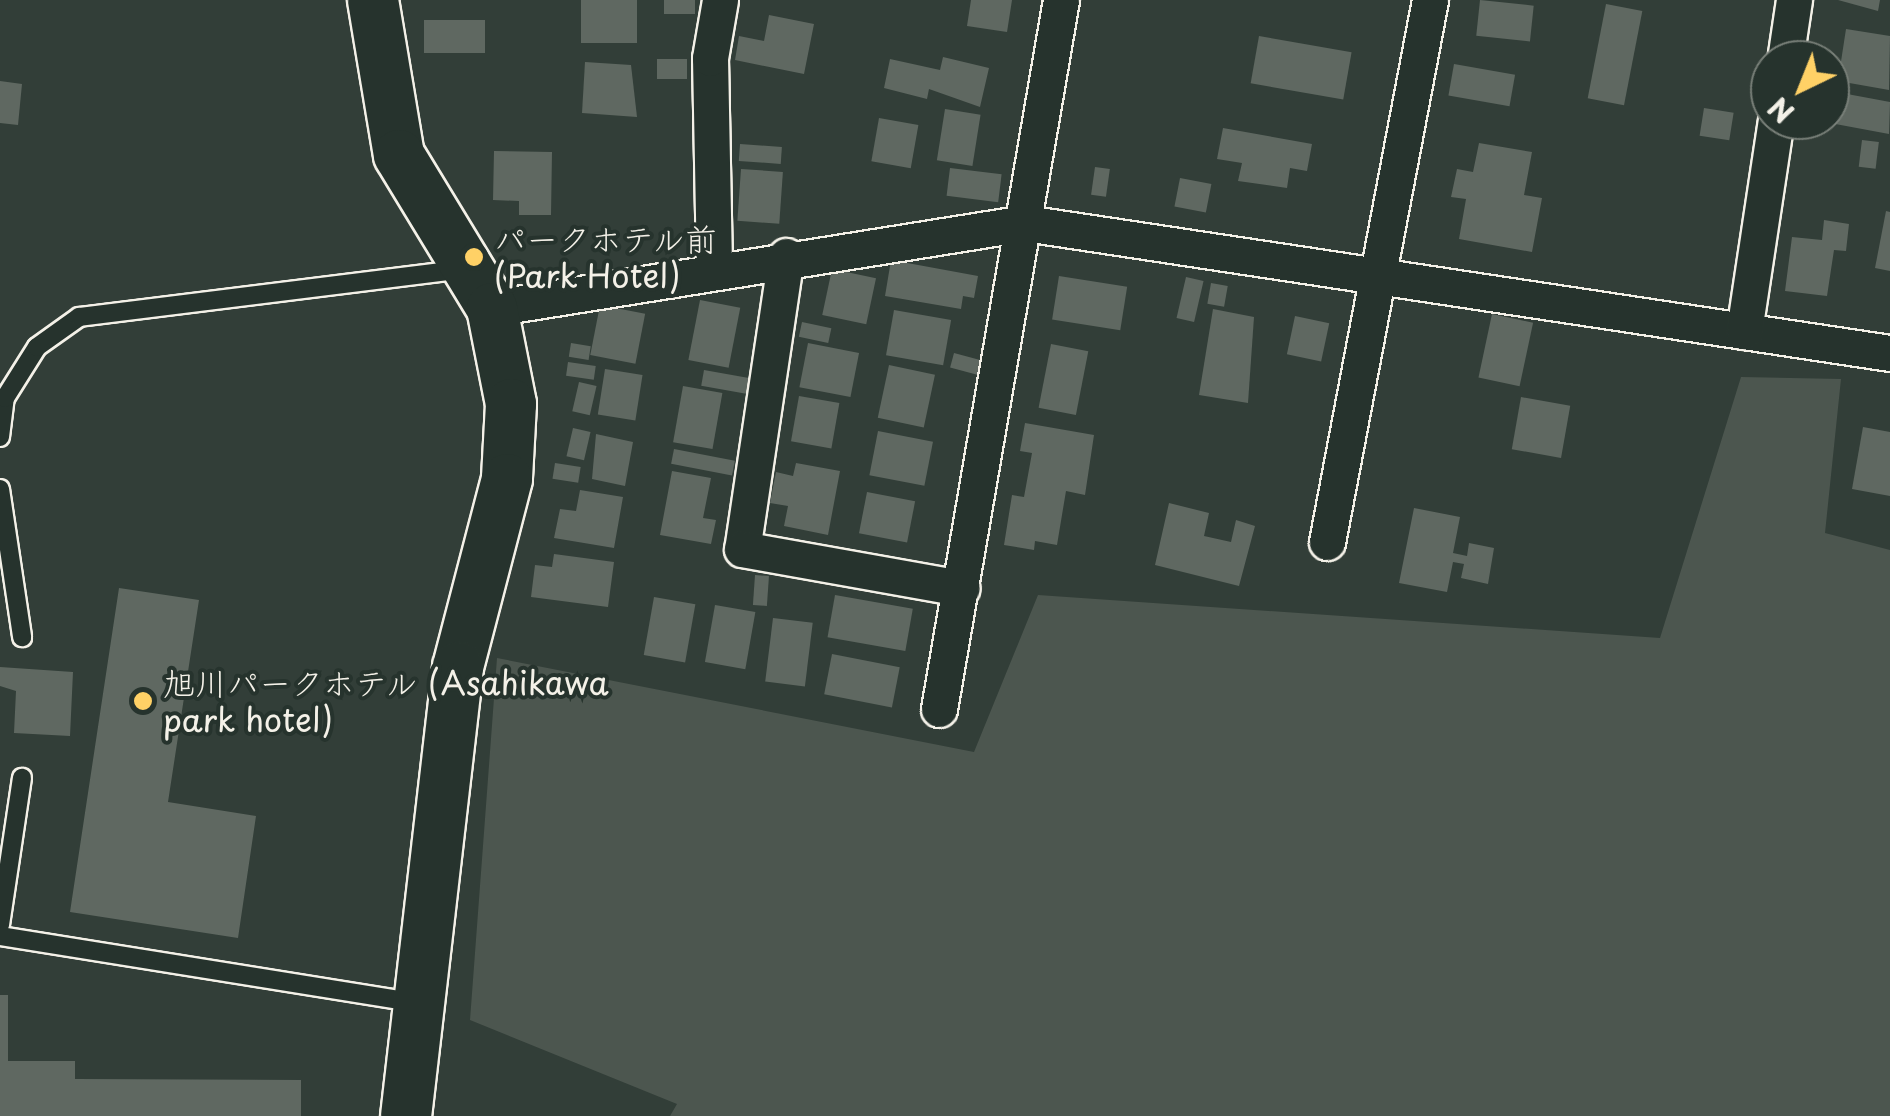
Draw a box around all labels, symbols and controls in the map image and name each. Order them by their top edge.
north arrow [1750,40,1850,140]
text: N [1758,88,1803,134]
place label: パークホテル前 (Park Hotel) [494,220,718,295]
marker: パークホテル前 (Park Hotel) [463,246,485,268]
place label: 旭川パークホテル (Asahikawa park hotel) [163,664,610,739]
marker: 旭川パークホテル (Asahikawa park hotel) [132,690,154,712]

